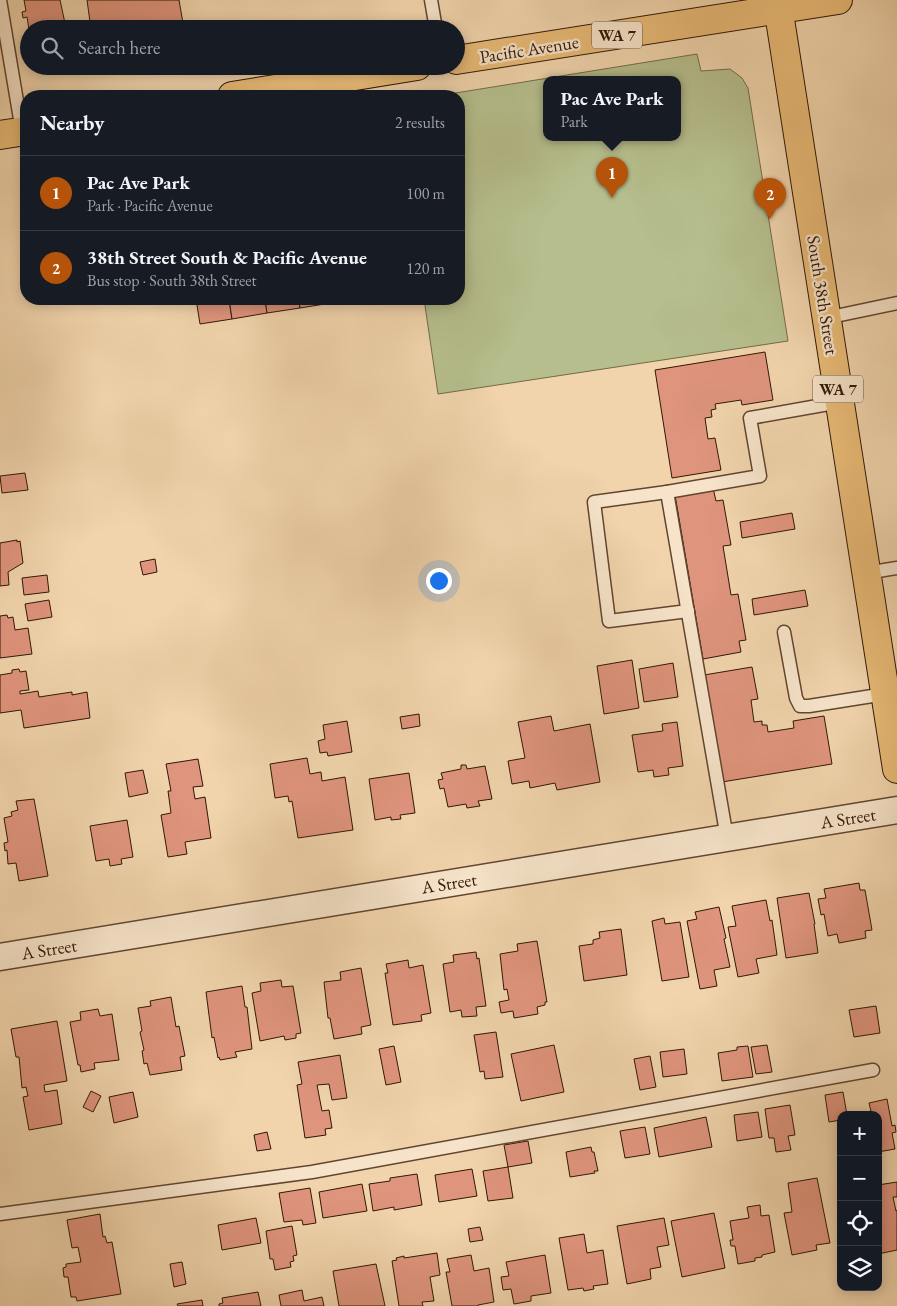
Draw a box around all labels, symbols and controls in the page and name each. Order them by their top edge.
search box [20,20,465,75]
road number: WA 7 [592,22,642,48]
street label: Pacific Avenue [478,30,580,68]
icon: search [38,34,66,62]
text: Search here [78,35,160,60]
popup [543,76,681,141]
text: Pac Ave Park [561,86,663,111]
text: Nearby [40,109,104,136]
text: Park [561,111,588,132]
text: 2 results [395,112,445,133]
pin: 1 [596,157,628,198]
text: Pac Ave Park [87,170,190,195]
pin: 2 [754,178,786,219]
text: 1 [52,183,60,204]
text: 100 m [406,183,445,204]
text: Park · Pacific Avenue [87,195,213,216]
street label: South 38th Street [802,234,844,357]
text: 38th Street South & Pacific Avenue [87,245,367,270]
text: 2 [52,258,60,279]
text: 120 m [406,258,445,279]
text: Bus stop · South 38th Street [87,270,256,291]
road number: WA 7 [813,376,863,402]
your location [426,568,452,594]
street label: A Street [818,802,878,834]
street label: A Street [419,867,479,899]
street label: A Street [19,933,79,965]
map controls [837,1111,882,1291]
button: + [837,1111,882,1156]
button: − [837,1156,882,1201]
button: locate [837,1201,882,1246]
button: layers [837,1246,882,1291]

